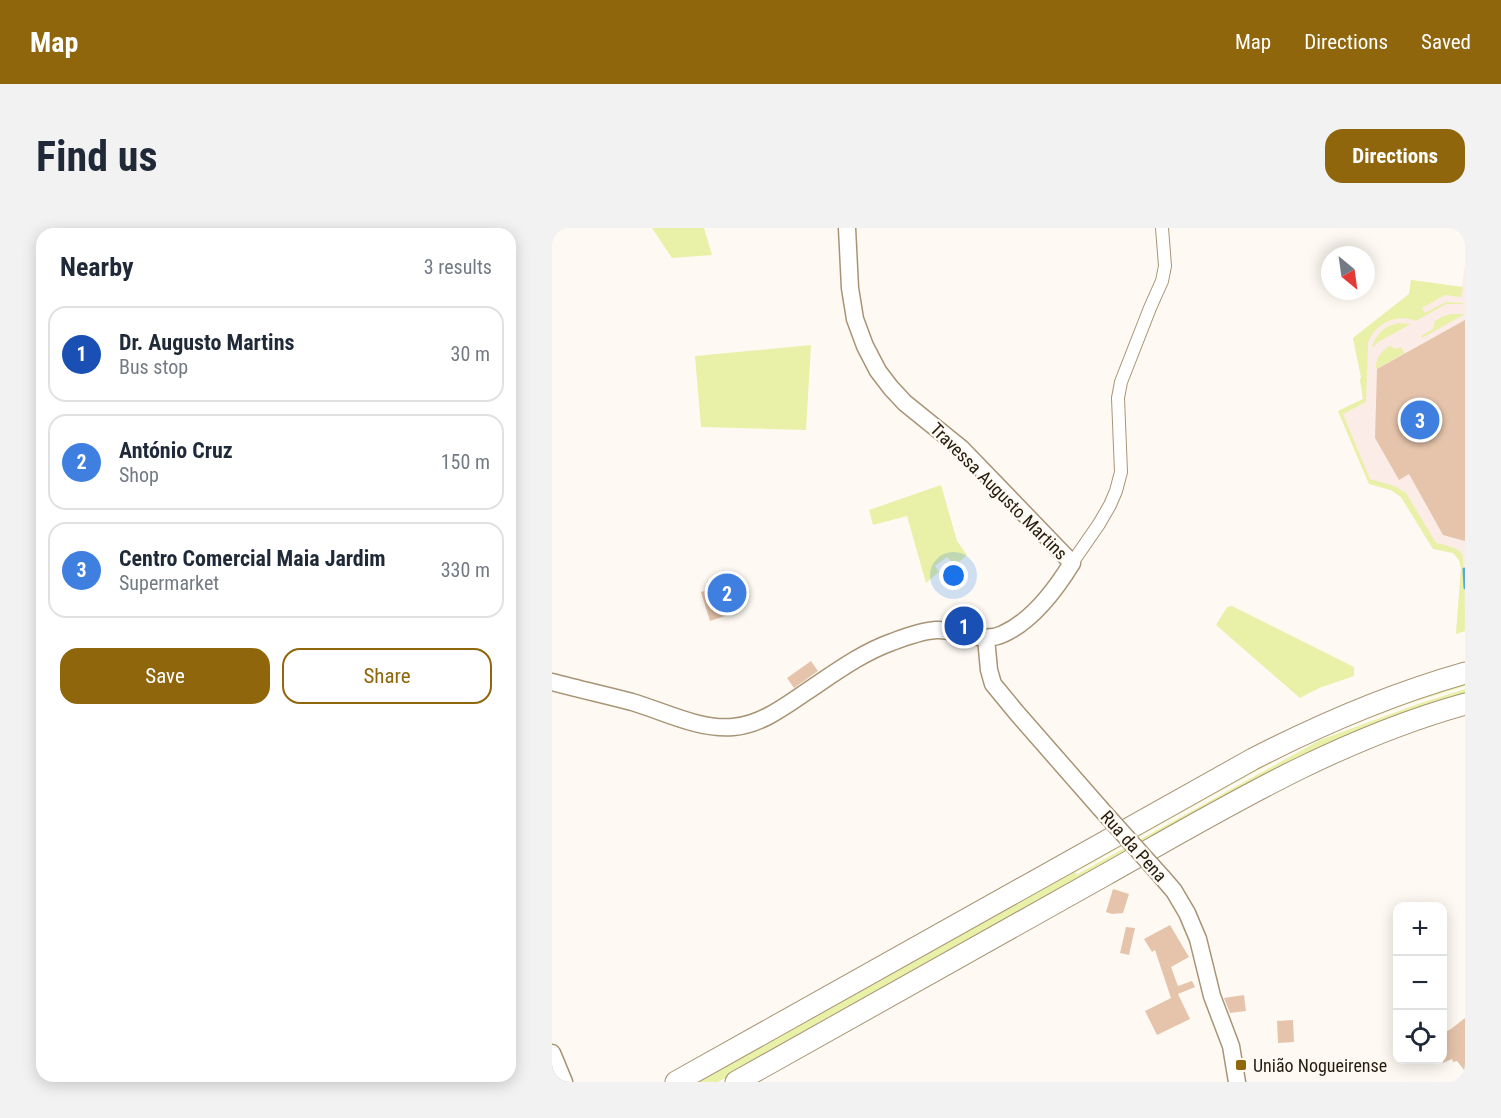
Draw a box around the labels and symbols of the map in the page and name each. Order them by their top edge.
north arrow [1321,246,1375,300]
pin: 3 [1400,398,1440,442]
street label: Travessa Augusto Martins [926,418,1072,564]
your location [939,561,968,590]
pin: 2 [708,570,747,616]
pin: 1 [944,604,984,648]
street label: Rua da Pena [1097,806,1171,886]
place label: União Nogueirense [1253,1055,1387,1076]
marker: União Nogueirense [1234,1058,1248,1072]

